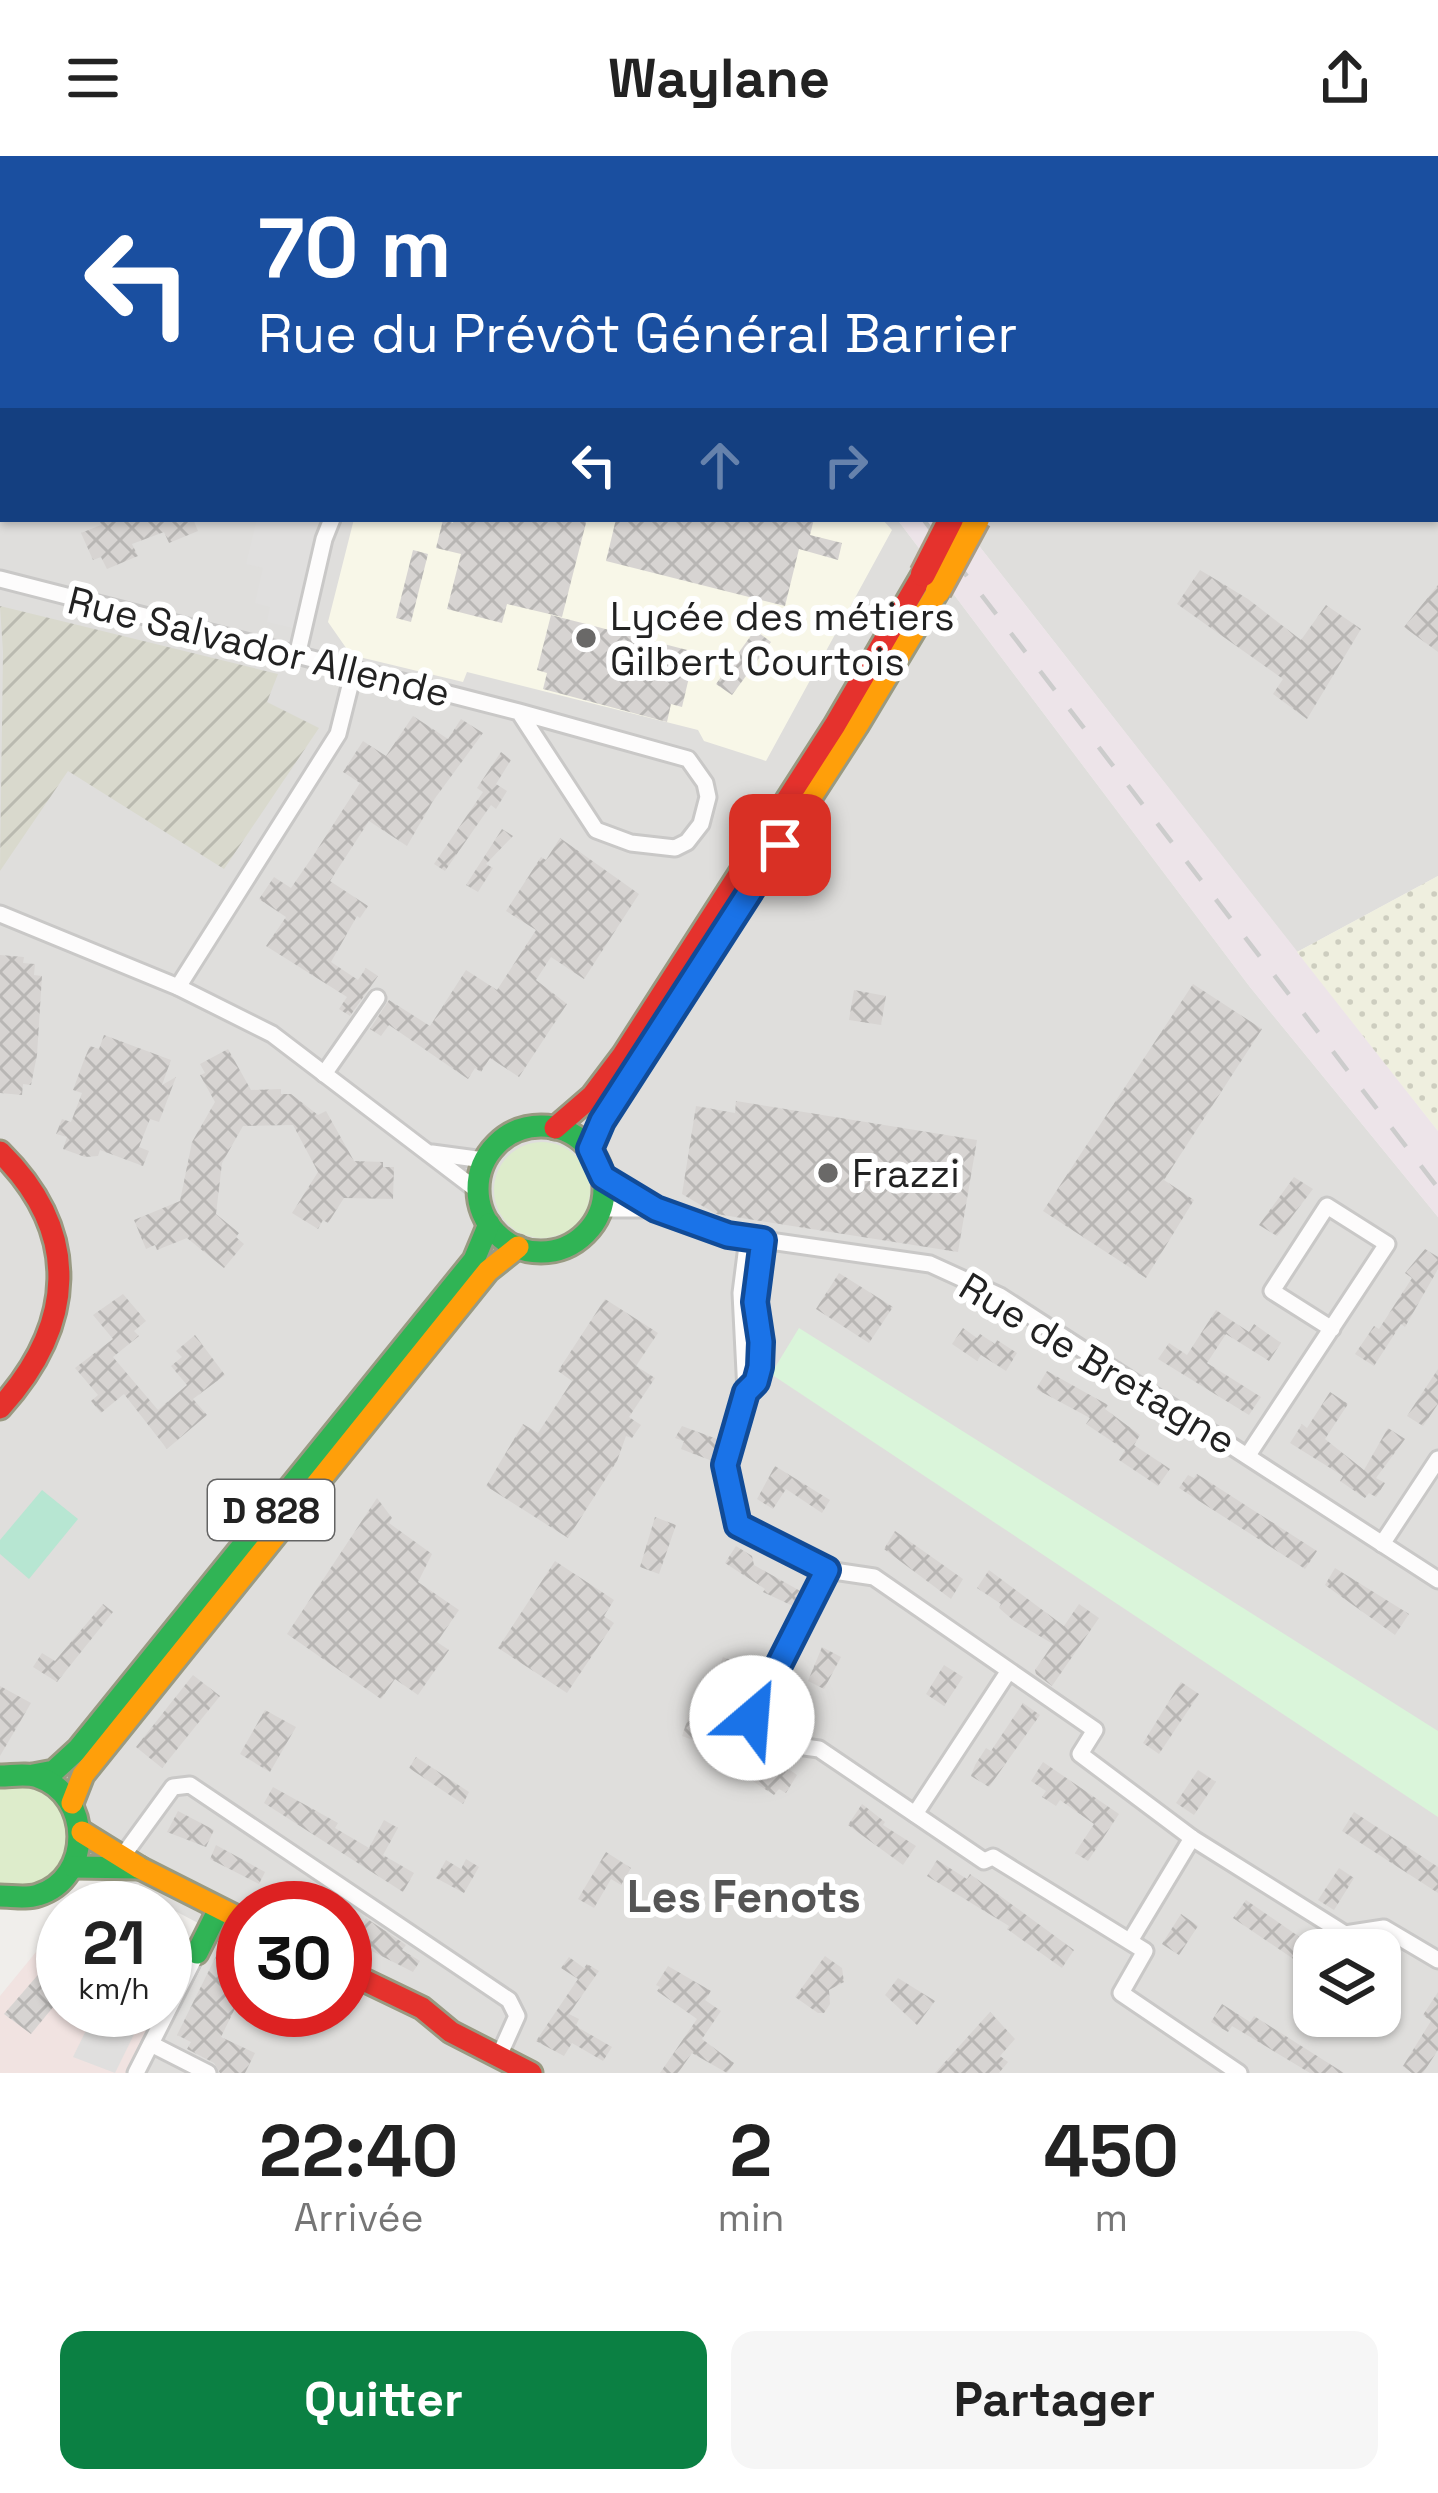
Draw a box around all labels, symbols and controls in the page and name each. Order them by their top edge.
text: Waylane [608,44,830,113]
icon: menu [60,45,126,111]
icon: share [1312,45,1378,111]
text: 70 m [258,194,452,302]
icon: left [60,204,216,360]
text: Rue du Prévôt Général Barrier [258,299,1018,368]
icon: left [561,432,627,498]
icon: ahead [687,432,753,498]
icon: right [813,432,879,498]
street label: Rue Salvador Allende [63,575,455,718]
place label: Lycée des métiers Gilbert Courtois [610,592,955,686]
marker: Lycée des métiers Gilbert Courtois [573,625,599,651]
pin [729,794,831,896]
icon: arrive [747,812,813,878]
place label: Frazzi [852,1149,960,1198]
marker: Frazzi [815,1160,841,1186]
street label: Rue de Bretagne [951,1262,1245,1465]
road number: D 828 [208,1480,334,1540]
position arrow [689,1655,815,1781]
district label: Les Fenots [627,1868,861,1925]
speed limit sign: 30 [216,1881,372,2037]
text: 21 [83,1905,145,1982]
map controls [1293,1929,1401,2037]
button: layers [1293,1929,1401,2037]
text: km/h [78,1969,150,2008]
text: 22:40 [259,2105,458,2197]
text: 2 [730,2105,772,2197]
text: 450 [1043,2105,1179,2197]
text: Arrivée [294,2193,424,2242]
text: min [717,2193,784,2242]
text: m [1094,2193,1128,2242]
button: Quitter [60,2331,707,2469]
button: Partager [731,2331,1378,2469]

